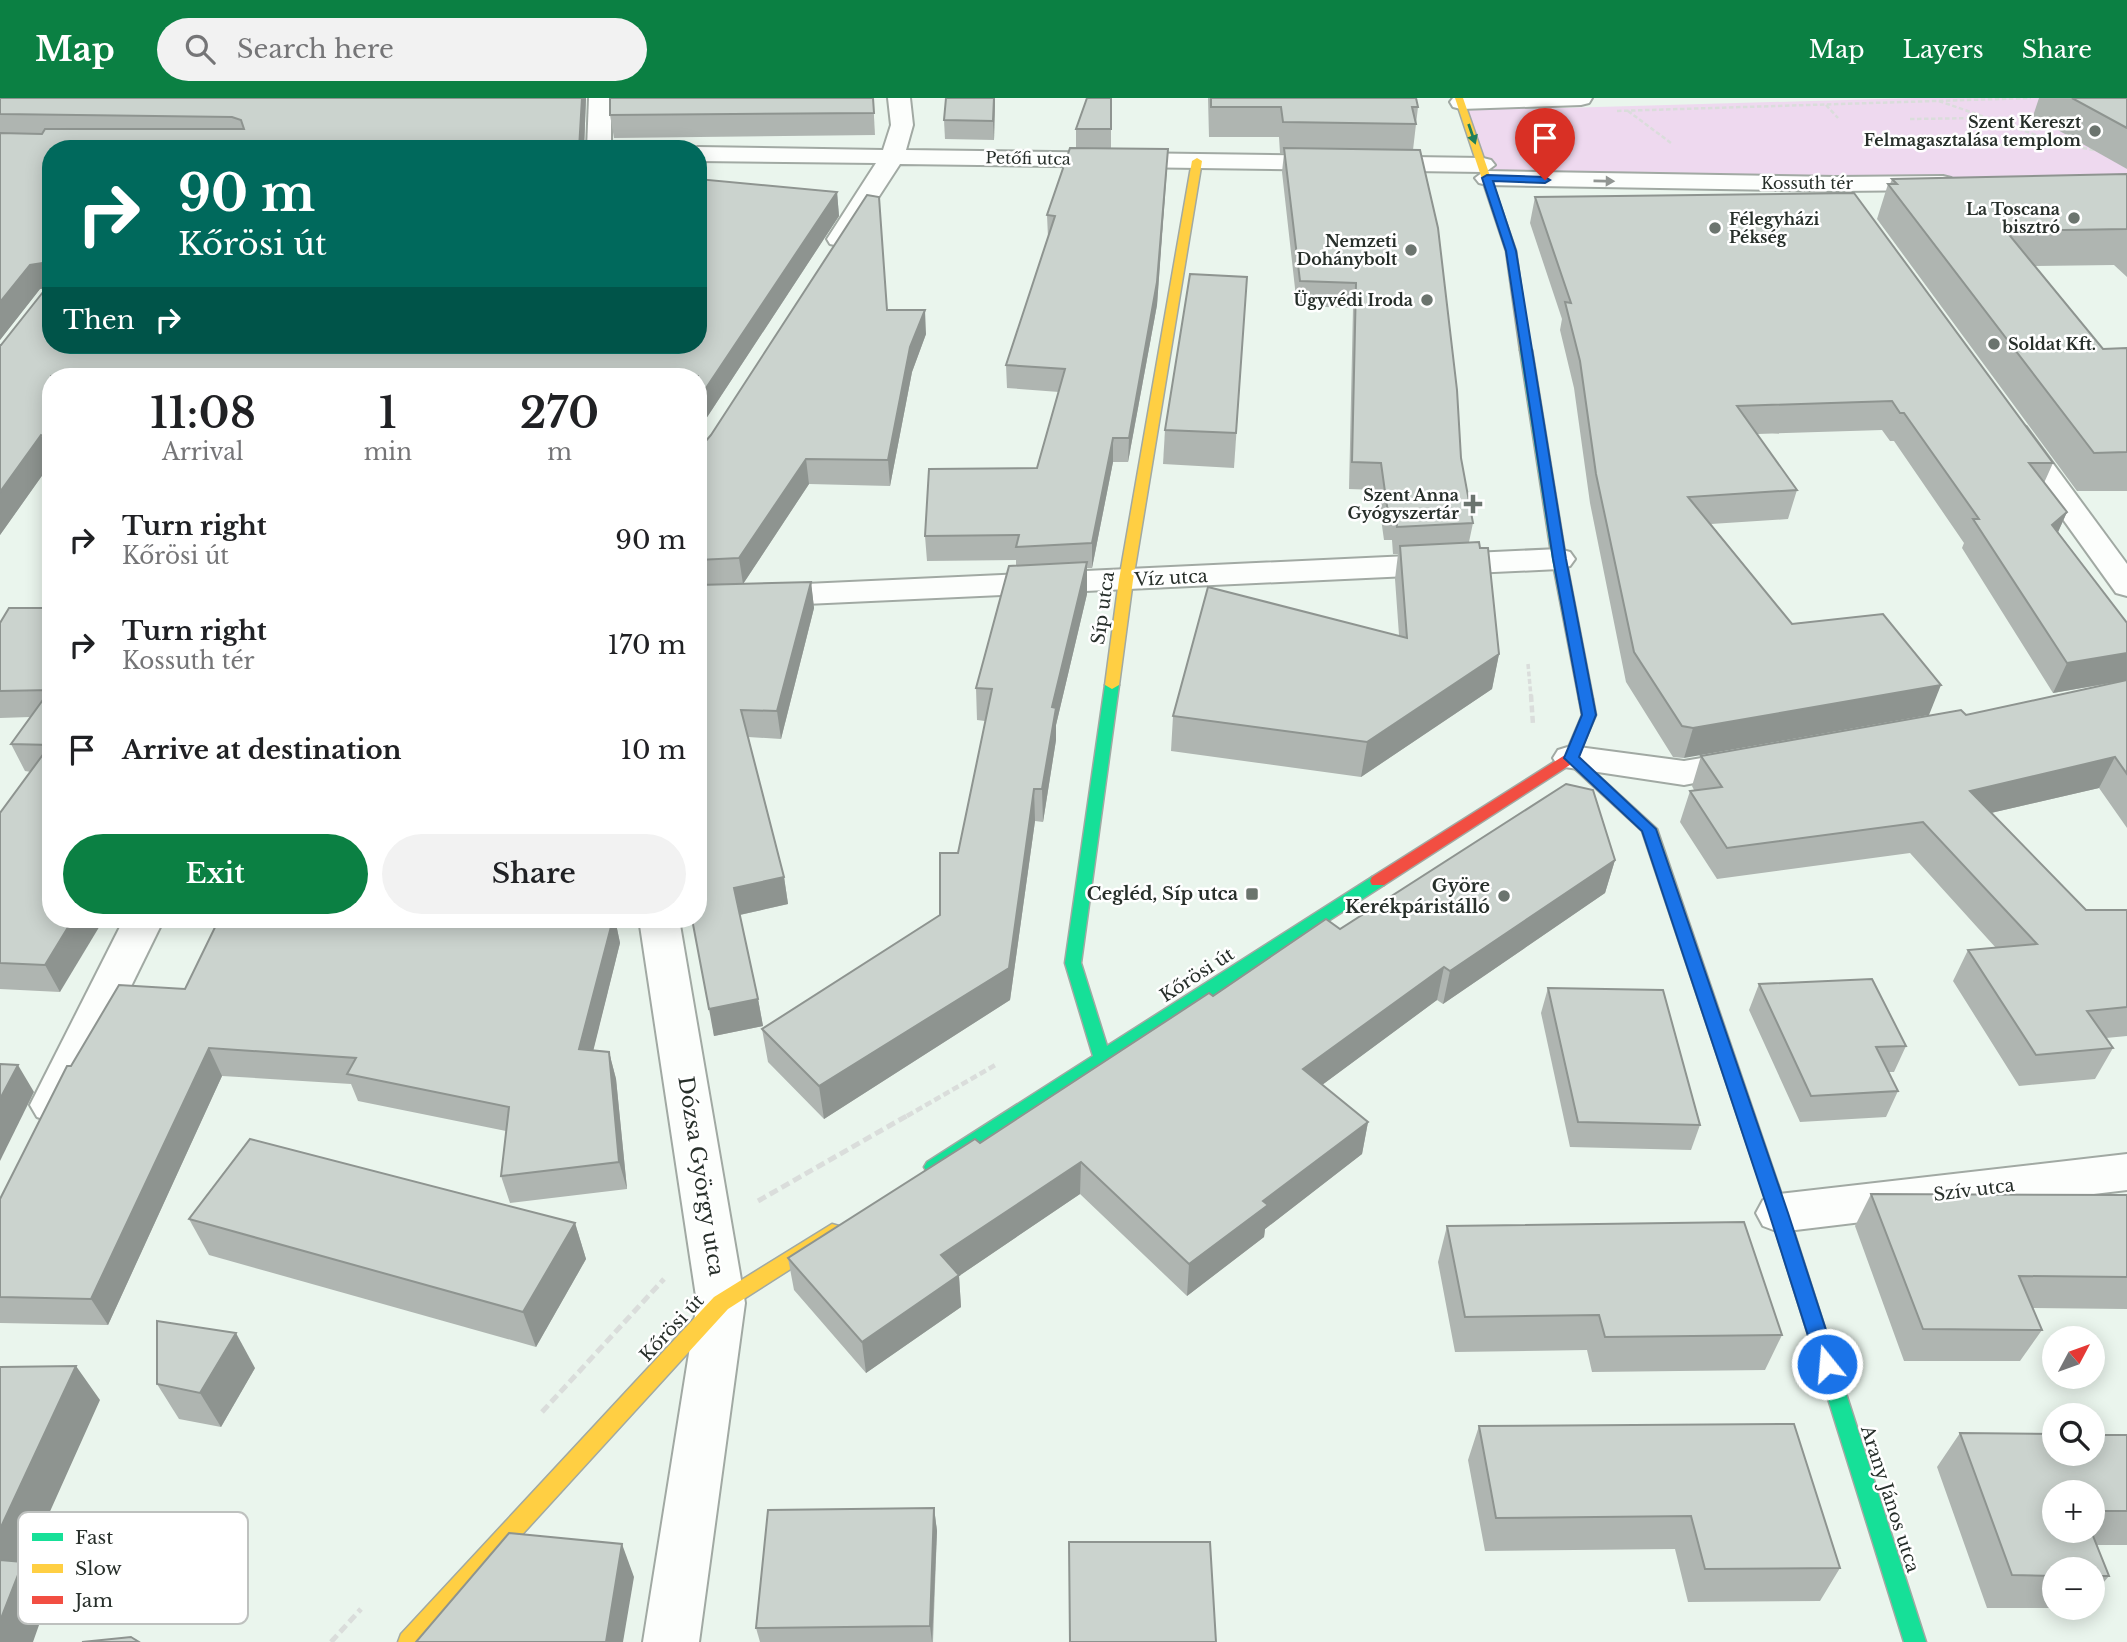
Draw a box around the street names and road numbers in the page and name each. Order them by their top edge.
street label: Petőfi utca [985,147,1071,169]
street label: Kossuth tér [1761,173,1853,193]
street label: Víz utca [1133,565,1208,591]
street label: Síp utca [1087,570,1119,646]
street label: Kőrösi út [1156,943,1238,1007]
street label: Dózsa György utca [672,1074,730,1278]
street label: Szív utca [1932,1174,2016,1206]
street label: Kőrösi út [635,1290,709,1366]
street label: Arany János utca [1856,1422,1924,1575]

